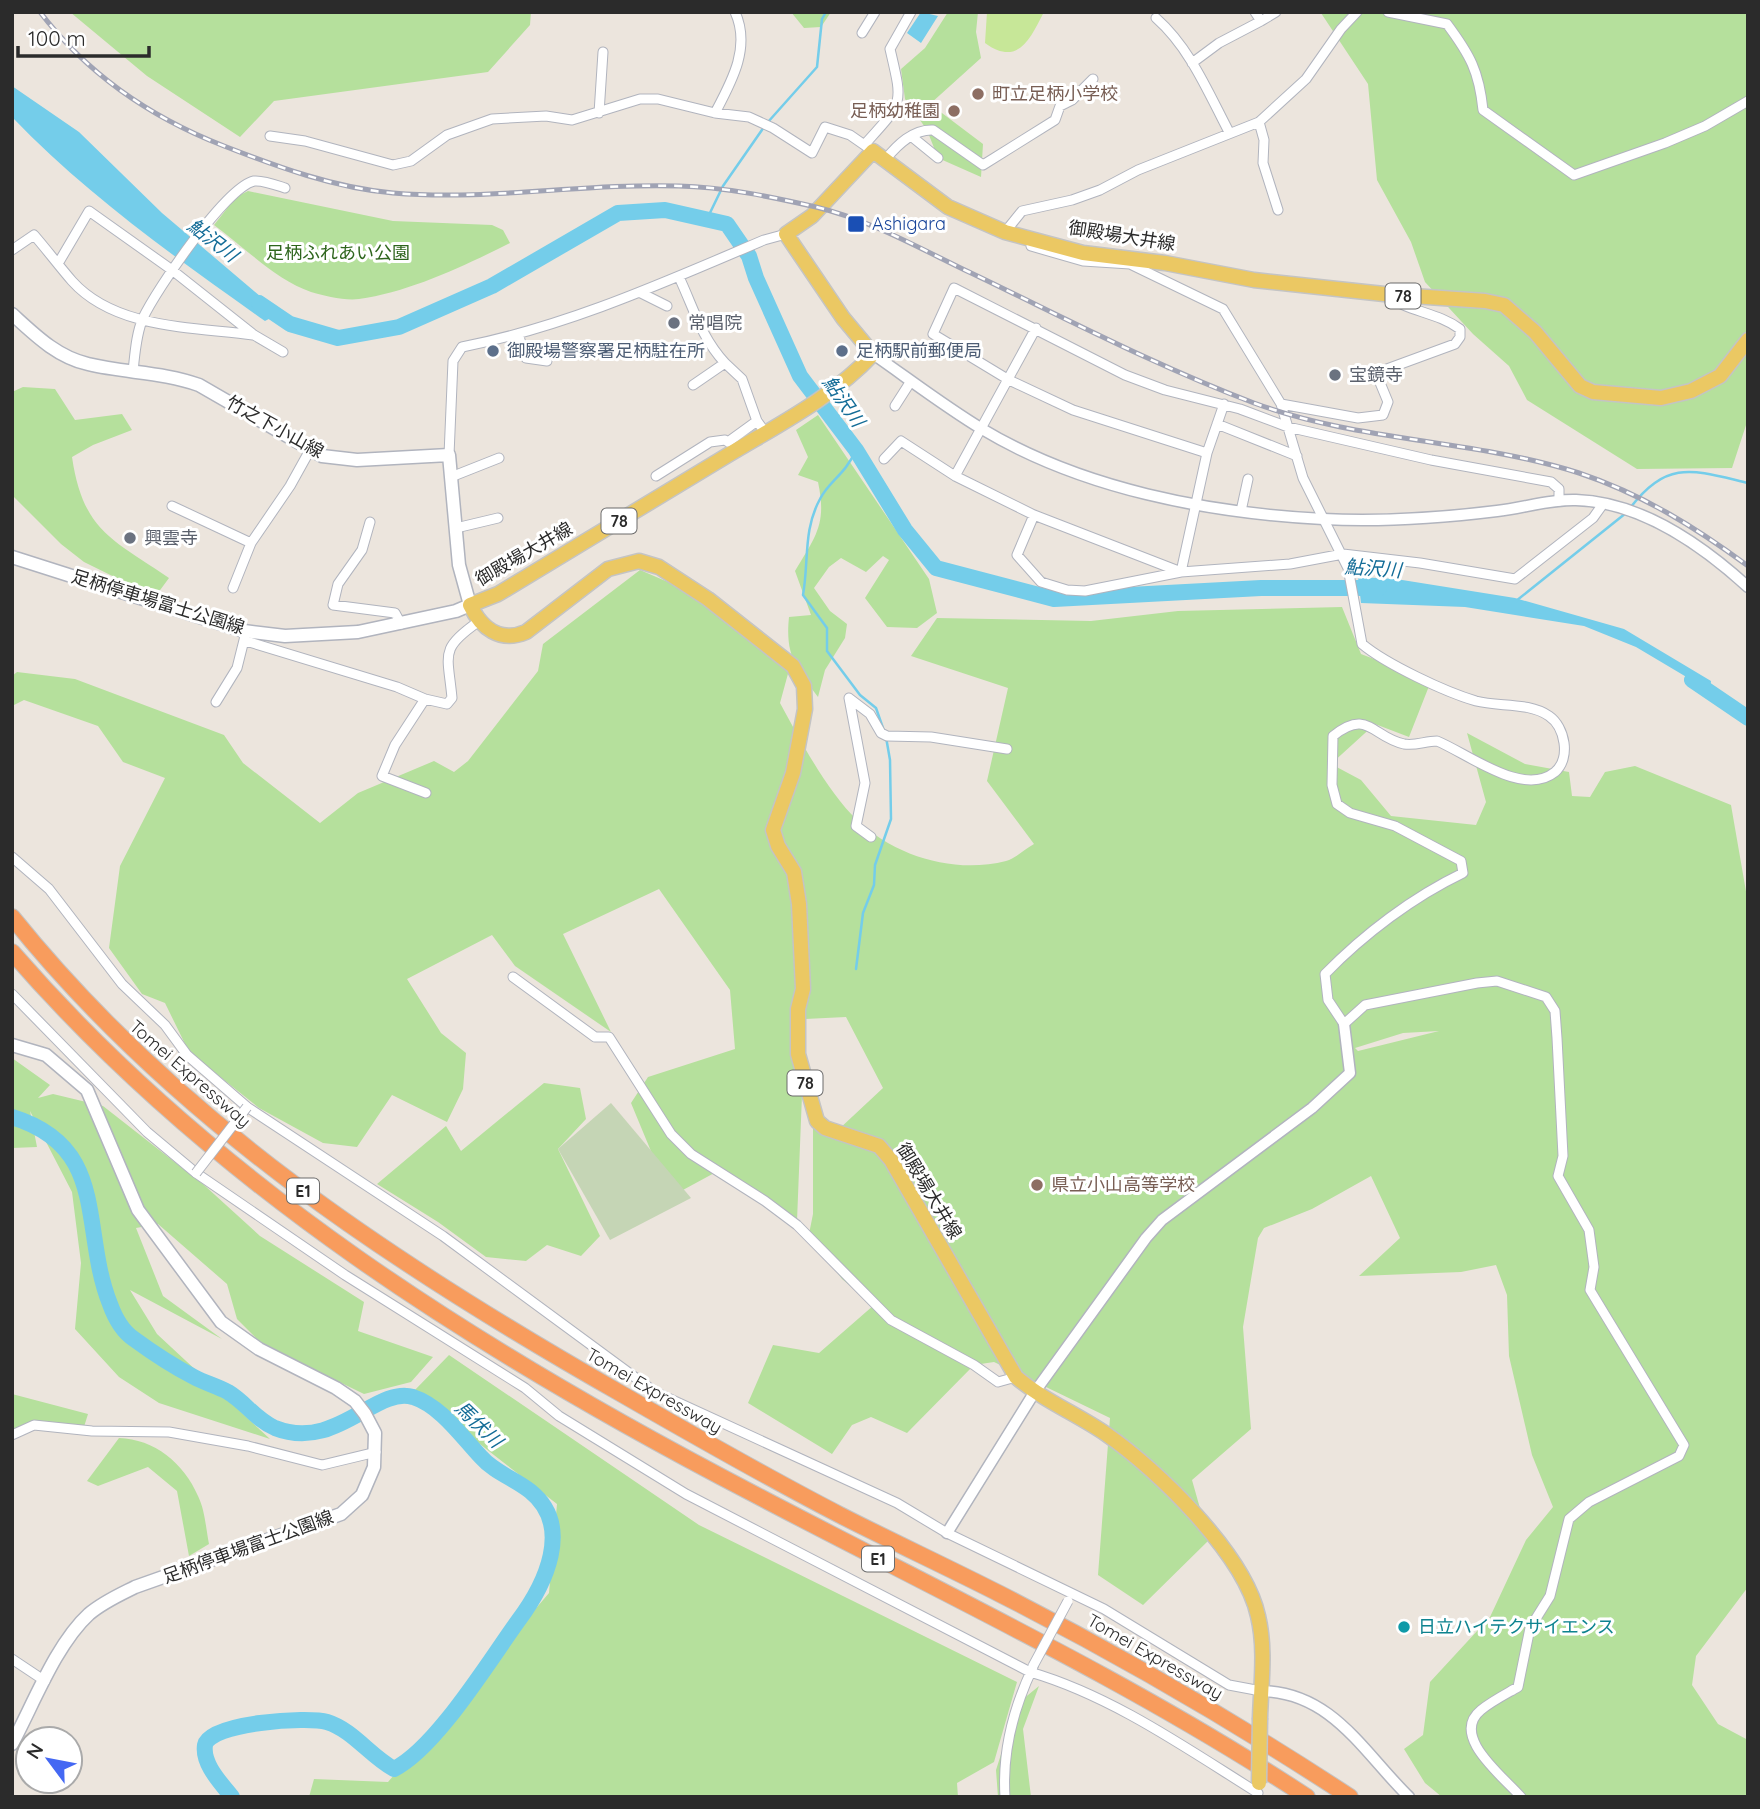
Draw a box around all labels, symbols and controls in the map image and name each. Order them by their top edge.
scale bar [18,14,149,58]
text: 100 m [28,25,86,51]
place label: 町立足柄小学校 [992,82,1118,105]
marker: 町立足柄小学校 [970,86,986,102]
place label: 足柄幼稚園 [850,99,940,122]
marker: 足柄幼稚園 [946,103,962,119]
place label: Ashigara [872,212,946,235]
water label: 鮎沢川 [183,213,244,268]
marker: Ashigara [846,214,866,234]
street label: 御殿場大井線 [1067,216,1177,255]
park label: 足柄ふれあい公園 [266,241,410,264]
road number: 78 [1386,284,1420,308]
place label: 常唱院 [688,311,742,334]
marker: 常唱院 [666,315,682,331]
place label: 御殿場警察署足柄駐在所 [507,339,705,362]
place label: 足柄駅前郵便局 [856,339,982,362]
marker: 御殿場警察署足柄駐在所 [485,343,501,359]
marker: 足柄駅前郵便局 [834,343,850,359]
place label: 宝鏡寺 [1349,363,1403,386]
marker: 宝鏡寺 [1327,367,1343,383]
water label: 鮎沢川 [818,371,871,433]
street label: 竹之下小山線 [222,390,328,463]
road number: 78 [602,508,636,534]
street label: 御殿場大井線 [471,517,576,591]
place label: 興雲寺 [144,526,198,549]
marker: 興雲寺 [122,530,138,546]
water label: 鮎沢川 [1344,554,1404,582]
street label: 足柄停車場富士公園線 [69,564,248,639]
street label: Tomei Expressway [125,1015,256,1133]
road number: 78 [788,1070,822,1096]
street label: 御殿場大井線 [892,1139,967,1243]
place label: 県立小山高等学校 [1051,1173,1195,1196]
marker: 県立小山高等学校 [1029,1177,1045,1193]
road number: E1 [287,1178,319,1204]
street label: Tomei Expressway [582,1342,726,1439]
water label: 馬伏川 [450,1396,509,1454]
street label: 足柄停車場富士公園線 [159,1505,336,1588]
road number: E1 [862,1546,894,1572]
street label: Tomei Expressway [1083,1608,1227,1705]
place label: 日立ハイテクサイエンス [1418,1615,1615,1638]
marker: 日立ハイテクサイエンス [1396,1619,1412,1635]
north arrow [14,1725,84,1795]
text: N [21,1739,48,1763]

